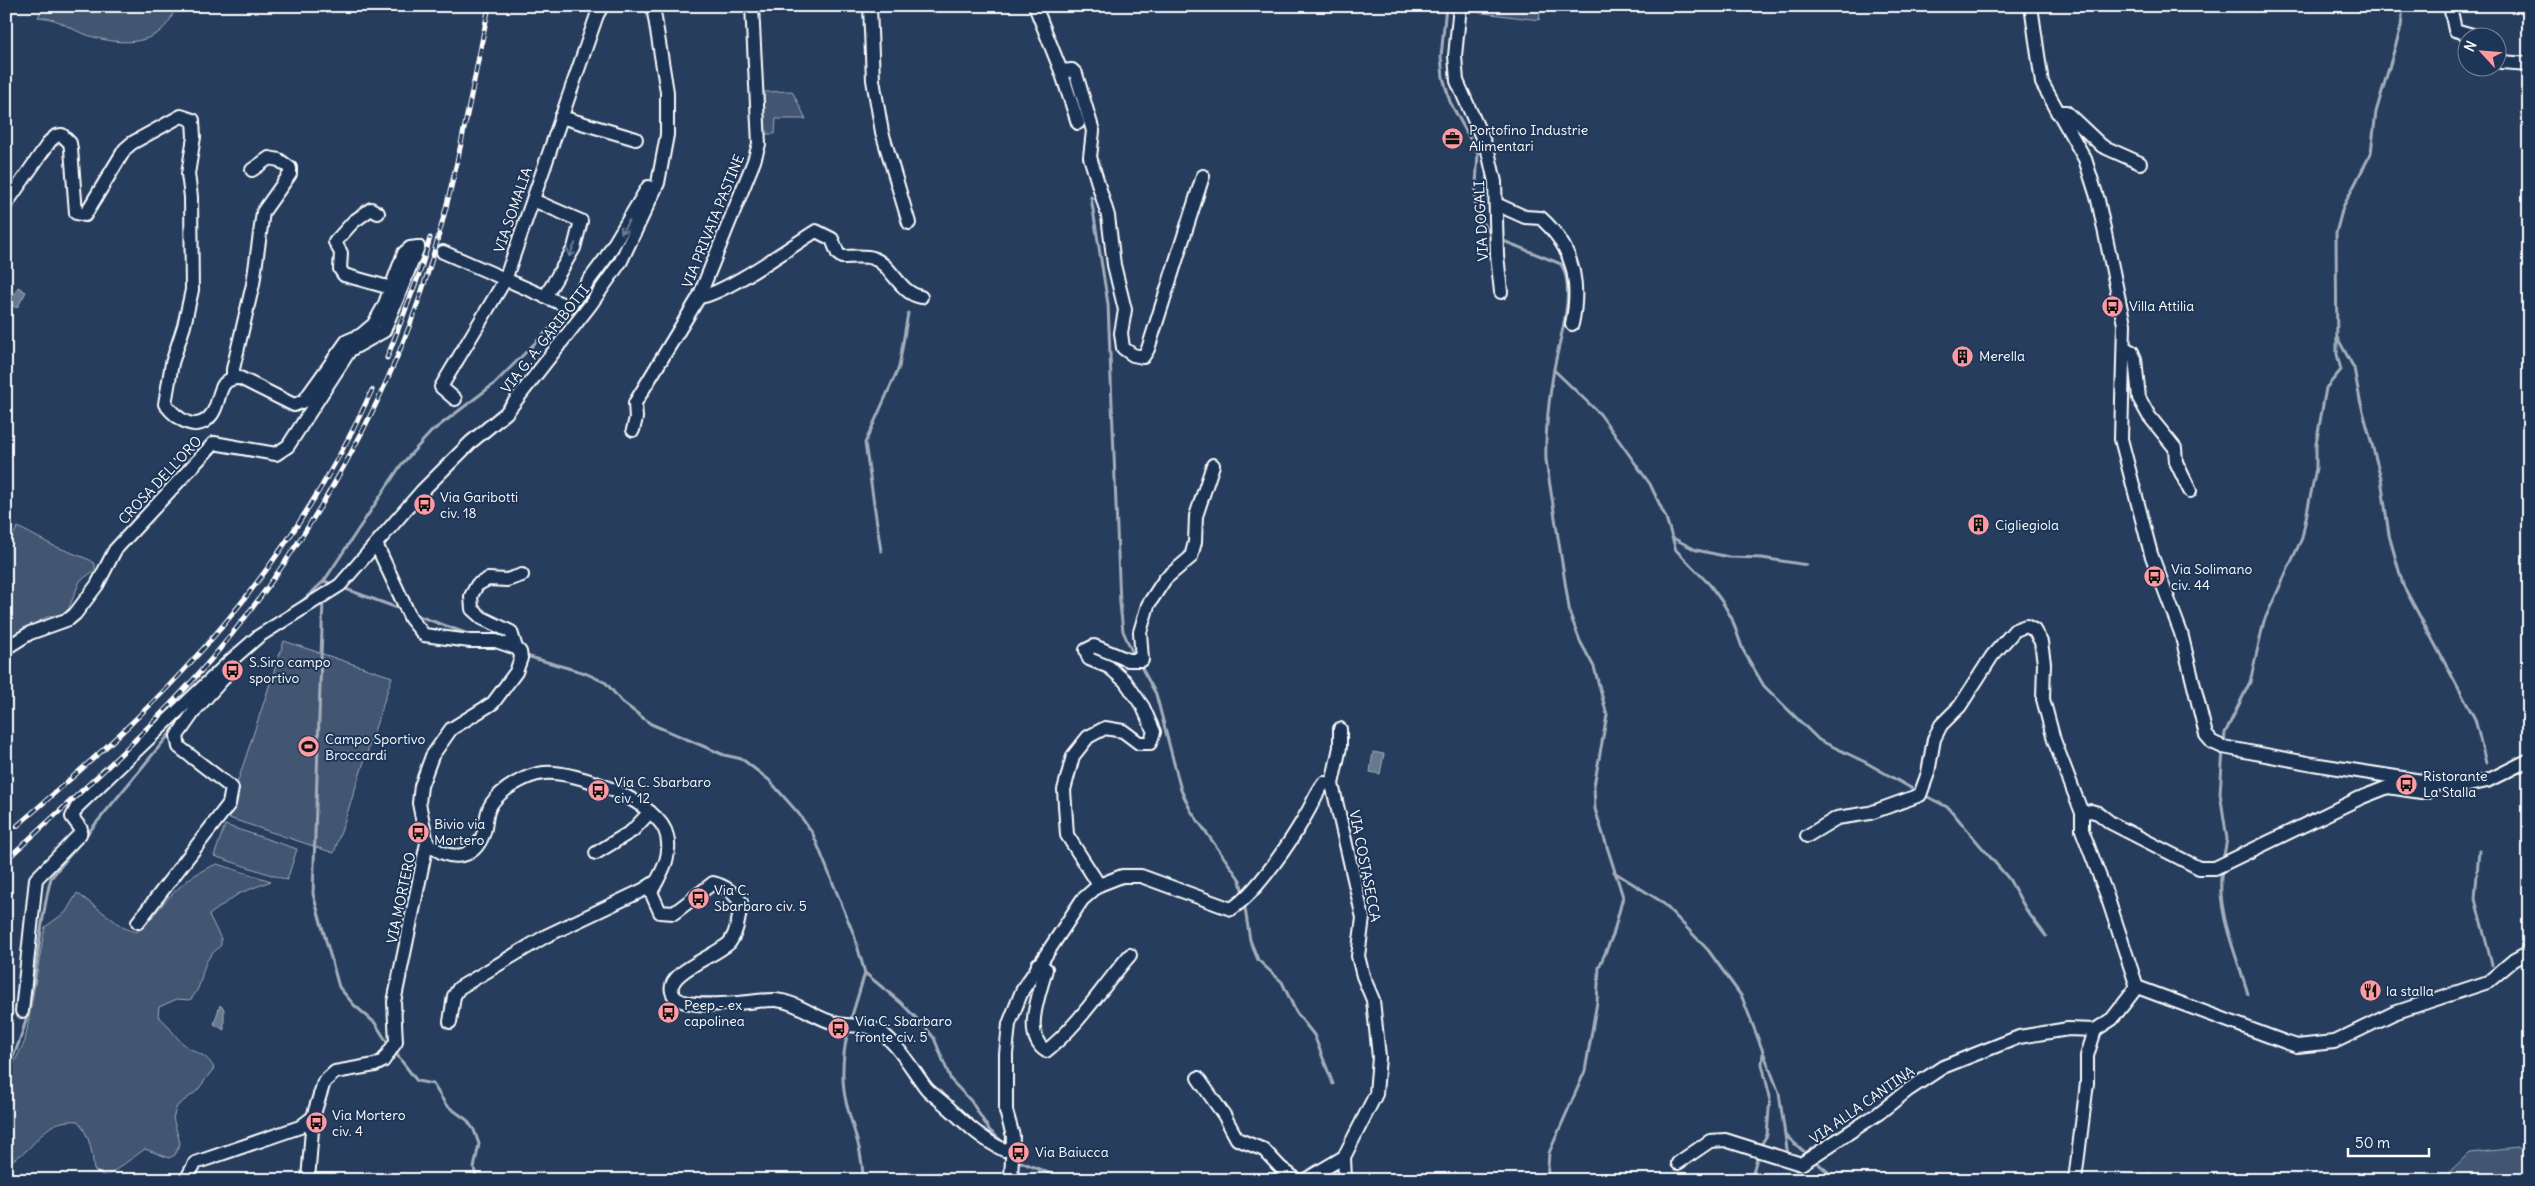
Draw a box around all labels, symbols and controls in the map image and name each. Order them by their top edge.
north arrow [2458,28,2508,78]
text: N [2460,38,2481,55]
place label: Portofino Industrie Alimentari [1469,121,1588,155]
office icon: Portofino Industrie Alimentari [1441,126,1465,150]
street label: VIA PRIVATA PASTINE [678,152,748,290]
street label: VIA SOMALIA [490,165,536,255]
street label: VIA DOGALI [1470,180,1492,262]
one-way arrow [619,220,629,234]
one-way arrow [567,242,577,257]
street label: VIA G. A. GARIBOTTI [497,281,593,397]
bus stop icon: Villa Attilia [2101,294,2125,318]
place label: Villa Attilia [2129,297,2194,315]
building icon: Merella [1951,344,1975,368]
place label: Merella [1979,347,2025,365]
street label: CROSA DELL'ORO [114,432,206,528]
place label: Via Garibotti civ. 18 [440,488,518,522]
bus stop icon: Via Garibotti civ. 18 [412,493,436,517]
building icon: Cigliegiola [1967,513,1991,537]
place label: Cigliegiola [1995,516,2059,534]
place label: Via Solimano civ. 44 [2171,560,2253,594]
bus stop icon: Via Solimano civ. 44 [2143,565,2167,589]
place label: S.Siro campo sportivo [249,653,331,687]
bus stop icon: S.Siro campo sportivo [221,658,245,682]
place label: Campo Sportivo Broccardi [325,730,426,764]
sports icon: Campo Sportivo Broccardi [297,735,321,759]
place label: Ristorante La Stalla [2423,767,2488,801]
bus stop icon: Ristorante La Stalla [2395,772,2419,796]
place label: Via C. Sbarbaro civ. 12 [614,773,711,807]
bus stop icon: Via C. Sbarbaro civ. 12 [586,778,610,802]
street label: VIA COSTASECCA [1345,809,1385,923]
place label: Bivio via Mortero [434,815,485,849]
bus stop icon: Bivio via Mortero [406,820,430,844]
street label: VIA MORTERO [383,850,420,945]
place label: Via C. Sbarbaro civ. 5 [714,881,807,915]
bus stop icon: Via C. Sbarbaro civ. 5 [686,886,710,910]
restaurant icon: la stalla [2358,979,2382,1003]
place label: la stalla [2386,982,2434,1000]
place label: Peep - ex capolinea [684,996,745,1030]
bus stop icon: Peep - ex capolinea [656,1001,680,1025]
place label: Via C. Sbarbaro fronte civ. 5 [855,1012,952,1046]
bus stop icon: Via C. Sbarbaro fronte civ. 5 [827,1017,851,1041]
street label: VIA ALLA CANTINA [1806,1062,1918,1148]
place label: Via Mortero civ. 4 [332,1106,406,1140]
bus stop icon: Via Mortero civ. 4 [304,1111,328,1135]
scale bar [2348,1126,2429,1158]
text: 50 m [2355,1133,2390,1152]
bus stop icon: Via Baiucca [1007,1140,1031,1164]
place label: Via Baiucca [1035,1143,1109,1161]

